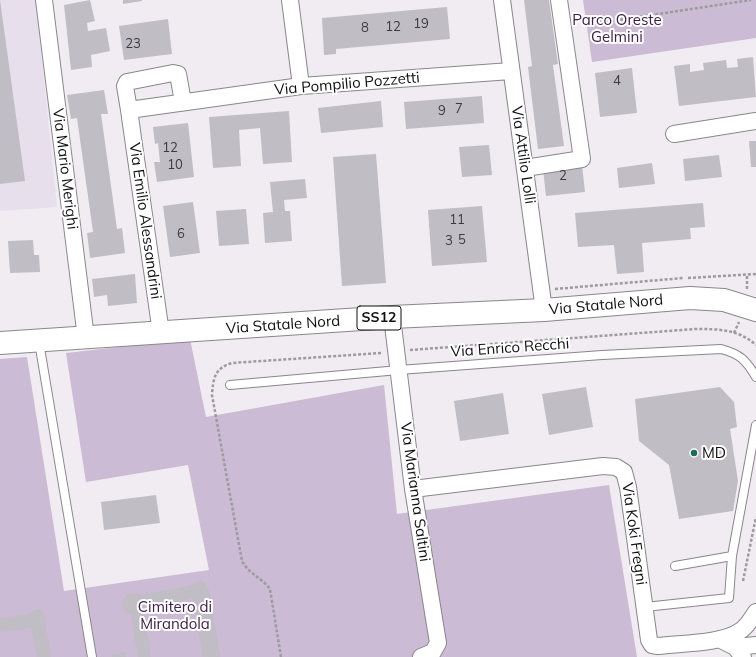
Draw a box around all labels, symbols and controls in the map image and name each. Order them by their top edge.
park label: Parco Oreste Gelmini [572,11,662,46]
house number: 19 [413,16,429,32]
house number: 12 [385,19,401,35]
house number: 8 [361,20,369,36]
house number: 23 [125,36,141,52]
street label: Via Pompilio Pozzetti [274,69,420,99]
house number: 4 [613,73,621,89]
house number: 7 [455,101,463,117]
house number: 9 [438,103,446,119]
street label: Via Attilio Lolli [507,105,539,205]
street label: Via Mario Merighi [49,107,81,231]
house number: 12 [162,140,178,156]
street label: Via Emilio Alessandrini [125,142,165,300]
house number: 10 [167,157,183,173]
house number: 2 [559,168,567,184]
house number: 11 [449,212,465,228]
house number: 6 [177,226,185,242]
house number: 5 [458,232,466,248]
house number: 3 [445,233,453,249]
street label: Via Statale Nord [548,291,664,319]
road number: SS12 [357,306,401,330]
street label: Via Statale Nord [225,312,341,338]
street label: Via Enrico Recchi [450,335,570,361]
street label: Via Marianna Saltini [396,421,434,563]
place label: MD [702,444,726,462]
marker: MD [689,448,699,458]
street label: Via Koki Fregni [618,482,650,586]
park label: Cimitero di Mirandola [138,598,212,633]

